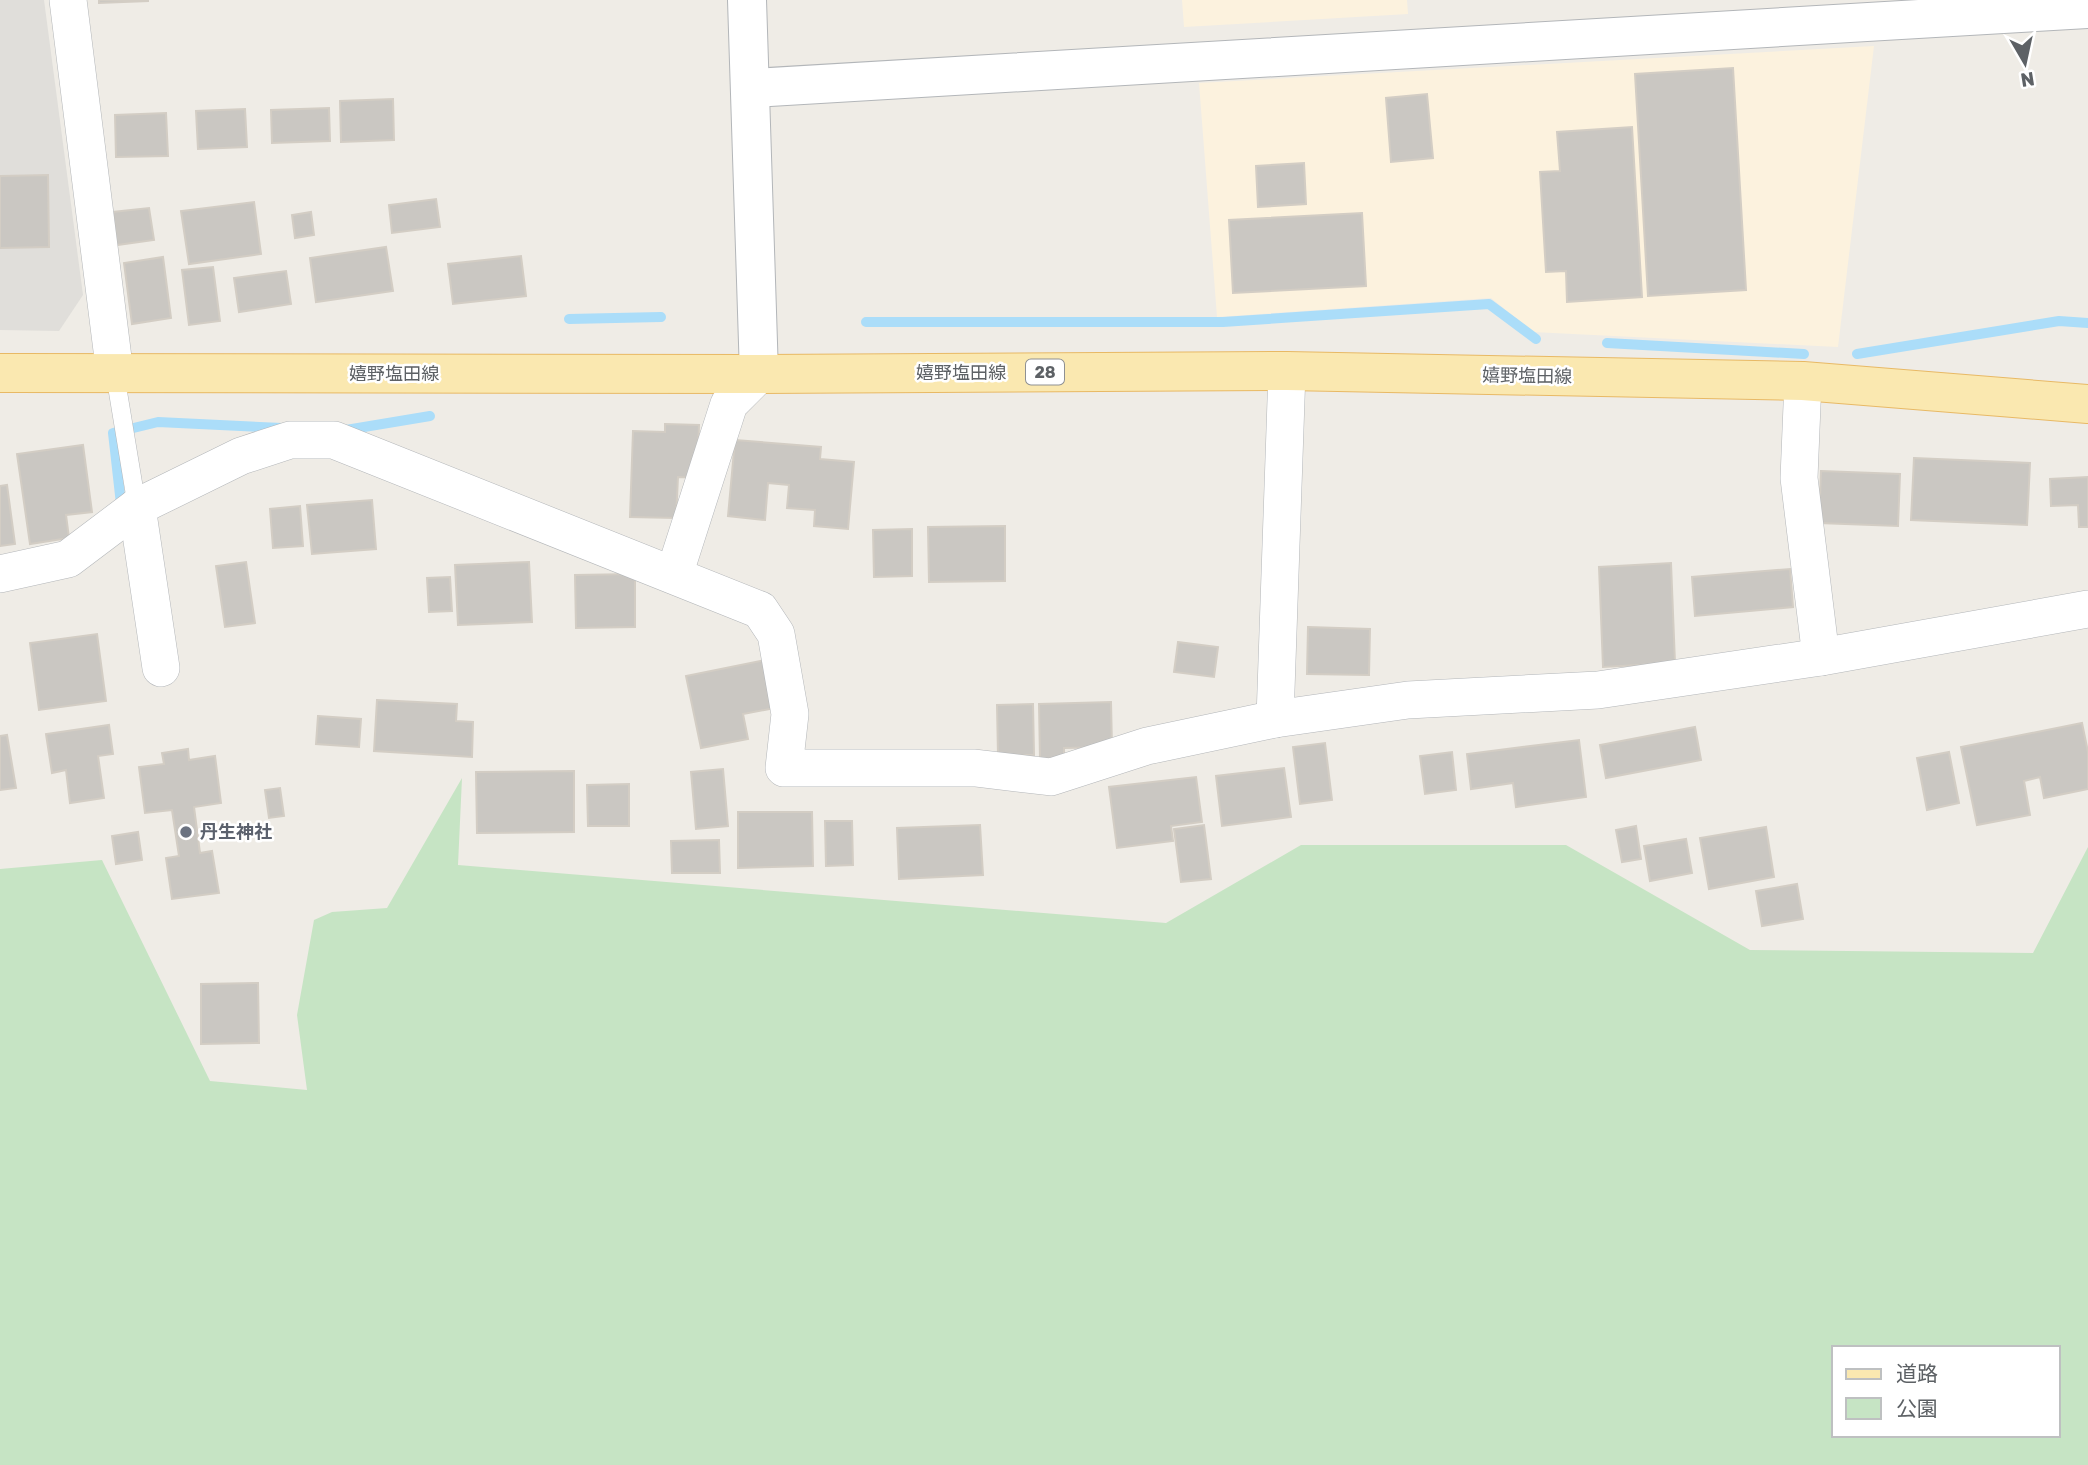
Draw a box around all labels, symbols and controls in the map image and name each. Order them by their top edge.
north arrow [1990,28,2060,98]
text: N [2019,67,2036,92]
road number: 28 [1026,360,1064,384]
street label: 嬉野塩田線 [916,362,1006,384]
street label: 嬉野塩田線 [349,363,439,385]
street label: 嬉野塩田線 [1482,364,1572,388]
place label: 丹生神社 [200,821,272,843]
marker: 丹生神社 [178,824,194,840]
legend [1832,1346,2060,1437]
text: 道路 [1896,1361,1938,1386]
text: 公園 [1896,1396,1938,1421]

